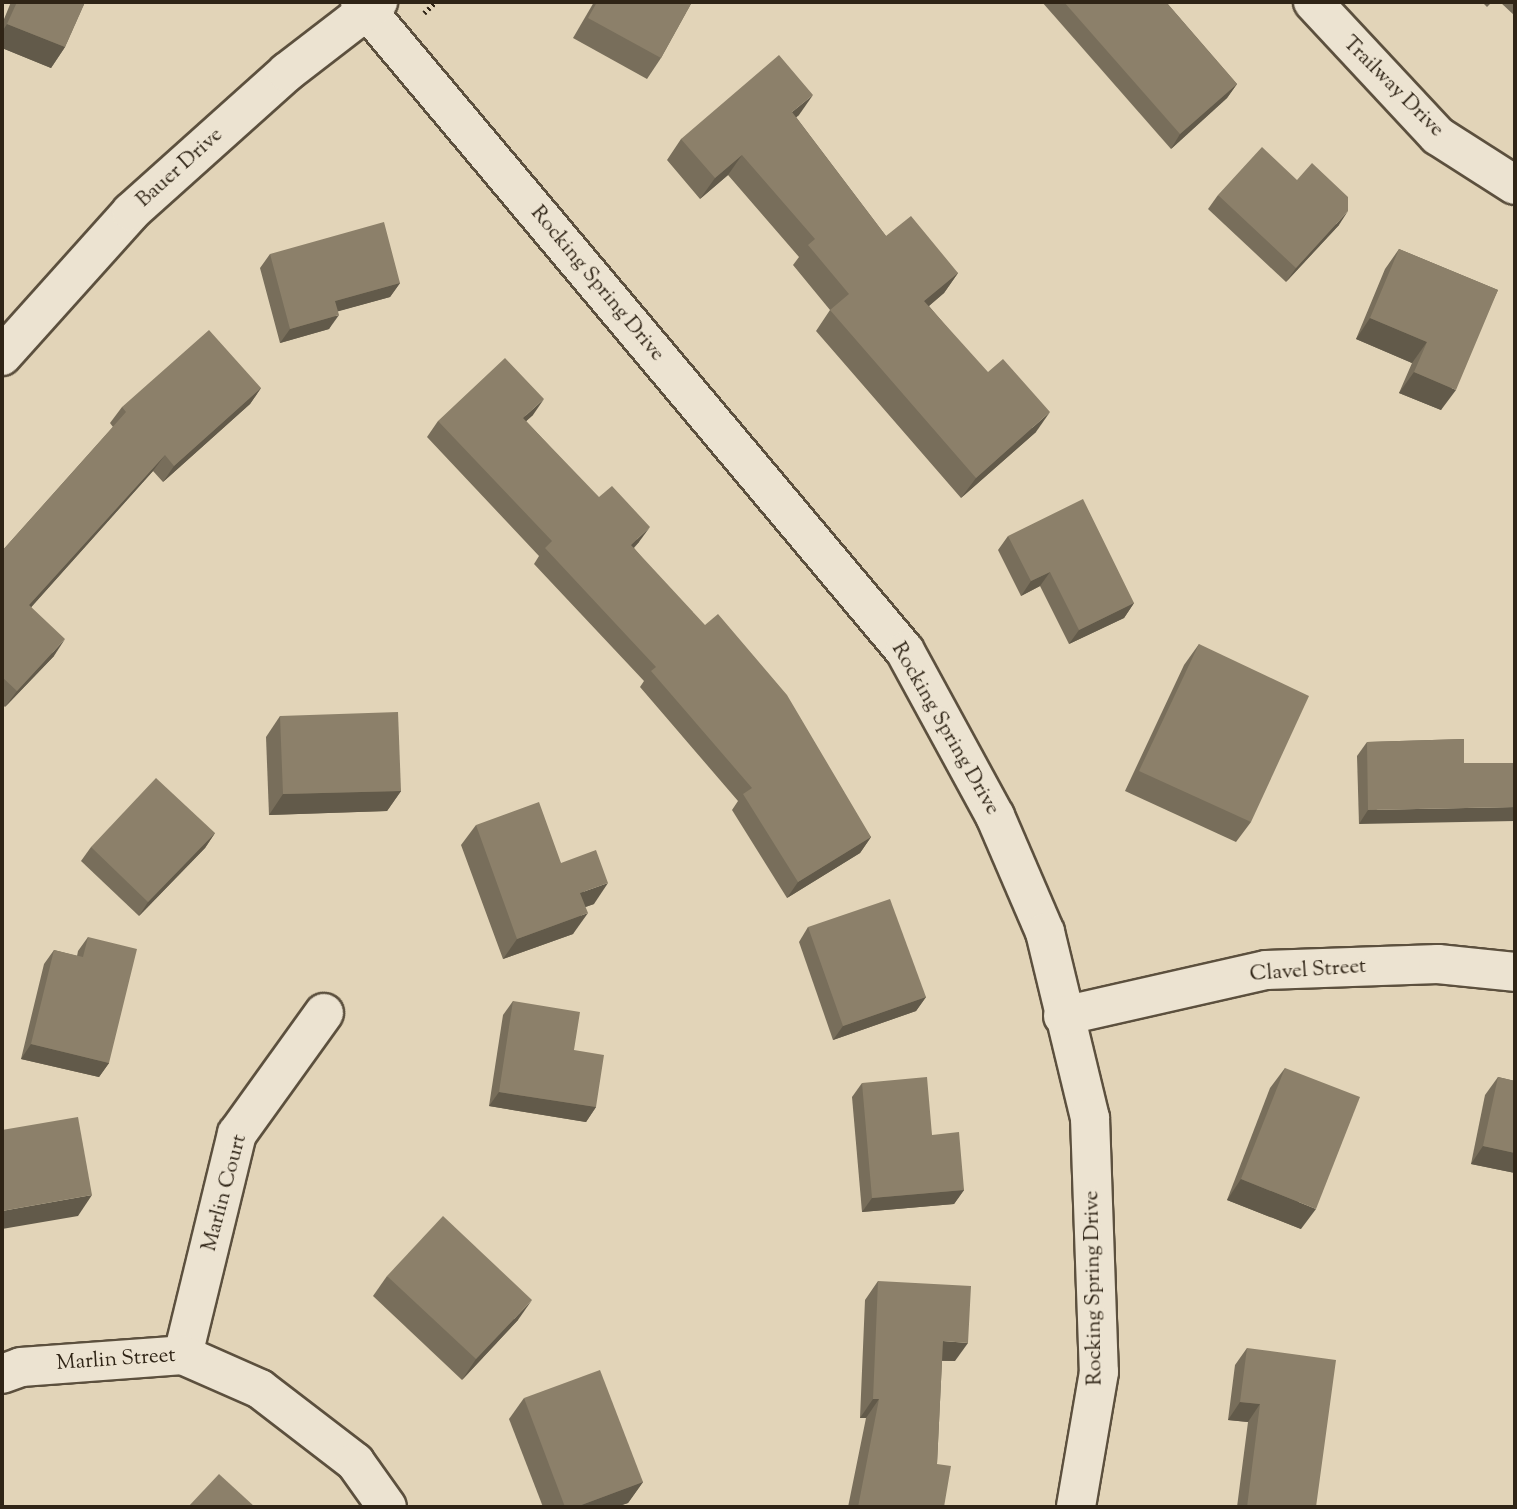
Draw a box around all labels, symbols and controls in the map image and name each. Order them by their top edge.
street label: Trailway Drive [1337,31,1449,143]
street label: Bauer Drive [132,123,228,213]
street label: Rocking Spring Drive [525,201,669,367]
street label: Rocking Spring Drive [885,638,1005,820]
street label: Clavel Street [1249,954,1367,988]
street label: Marlin Court [197,1132,253,1254]
street label: Rocking Spring Drive [1080,1190,1108,1386]
street label: Marlin Street [56,1343,176,1377]

